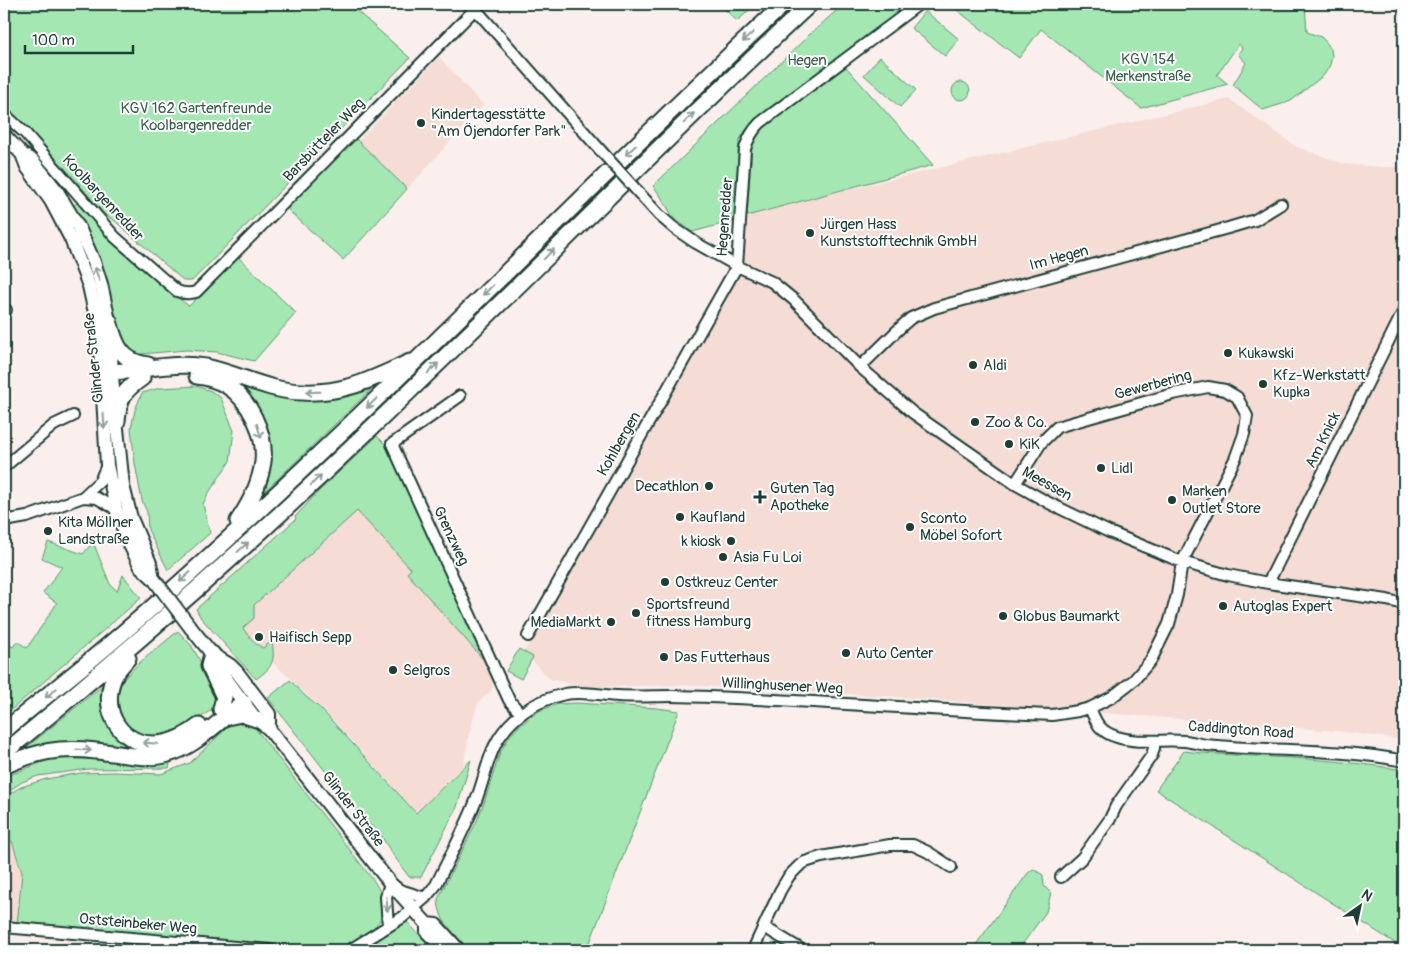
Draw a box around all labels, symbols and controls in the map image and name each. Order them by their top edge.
scale bar [25,22,132,54]
text: 100 m [32,31,75,50]
one-way arrow [742,31,755,43]
park label: KGV 154 Merkenstraße [1105,50,1191,86]
park label: Hegen [787,51,827,70]
street label: Barsbütteler Weg [279,94,369,186]
park label: KGV 162 Gartenfreunde Koolbargenredder [121,99,272,135]
place label: Kindertagesstätte "Am Öjendorfer Park" [431,105,566,141]
one-way arrow [683,112,695,124]
marker: Kindertagesstätte "Am Öjendorfer Park" [415,117,427,129]
one-way arrow [625,144,638,156]
street label: Koolbargenredder [58,151,148,246]
street label: Hegenredder [713,176,737,257]
place label: Jürgen Hass Kunststofftechnik GmbH [820,215,977,251]
marker: Jürgen Hass Kunststofftechnik GmbH [804,227,816,239]
street label: Im Hegen [1027,241,1091,275]
one-way arrow [543,248,555,260]
one-way arrow [92,266,102,282]
one-way arrow [482,284,494,296]
street label: Glinder Straße [80,311,108,404]
place label: Kukawski [1238,344,1294,363]
marker: Kukawski [1222,347,1234,359]
place label: Aldi [983,356,1007,375]
marker: Aldi [967,359,979,371]
one-way arrow [427,362,439,374]
street label: Gewerbering [1112,366,1194,404]
place label: Kfz-Werkstatt Kupka [1273,366,1366,402]
marker: Kfz-Werkstatt Kupka [1257,378,1269,390]
one-way arrow [305,387,321,397]
one-way arrow [366,397,379,409]
street label: Am Knick [1301,408,1345,471]
street label: Kohlbergen [593,409,645,479]
one-way arrow [99,413,108,429]
place label: Zoo & Co. [985,413,1047,432]
marker: Zoo & Co. [969,416,981,428]
one-way arrow [254,422,264,438]
place label: KiK [1019,435,1040,454]
marker: KiK [1003,438,1015,450]
place label: Lidl [1111,459,1133,478]
street label: Meessen [1019,462,1075,506]
marker: Lidl [1095,462,1107,474]
one-way arrow [309,474,322,486]
place label: Decathlon [635,477,699,496]
place label: Guten Tag Apotheke [770,479,834,515]
marker: Decathlon [703,480,715,492]
place label: Marken Outlet Store [1182,482,1261,518]
marker: Guten Tag Apotheke [754,491,766,503]
marker: Marken Outlet Store [1166,494,1178,506]
street label: Grenzweg [429,503,473,569]
place label: Kaufland [690,508,745,527]
place label: Sconto Möbel Sofort [920,509,1003,545]
marker: Kaufland [674,511,686,523]
place label: Kita Möllner Landstraße [58,513,134,549]
marker: Sconto Möbel Sofort [904,521,916,533]
marker: Kita Möllner Landstraße [42,525,54,537]
place label: k kiosk [682,532,722,551]
marker: k kiosk [725,535,737,547]
one-way arrow [237,541,250,553]
place label: Asia Fu Loi [733,548,802,567]
marker: Asia Fu Loi [717,551,729,563]
one-way arrow [178,571,191,583]
place label: Ostkreuz Center [675,573,779,592]
marker: Ostkreuz Center [659,576,671,588]
place label: Sportsfreund fitness Hamburg [646,595,751,631]
place label: Autoglas Expert [1233,597,1333,616]
marker: Autoglas Expert [1217,600,1229,612]
marker: Sportsfreund fitness Hamburg [630,607,642,619]
place label: Globus Baumarkt [1013,607,1120,626]
marker: Globus Baumarkt [997,610,1009,622]
place label: MediaMarkt [530,613,602,632]
marker: MediaMarkt [605,616,617,628]
place label: Haifisch Sepp [269,628,352,647]
marker: Haifisch Sepp [253,631,265,643]
place label: Auto Center [856,644,934,663]
marker: Auto Center [840,647,852,659]
place label: Das Futterhaus [674,648,770,667]
marker: Das Futterhaus [658,651,670,663]
place label: Selgros [403,661,450,680]
marker: Selgros [387,664,399,676]
street label: Willinghusener Weg [721,673,843,699]
one-way arrow [44,687,57,698]
street label: Caddington Road [1187,717,1295,743]
one-way arrow [142,738,158,747]
one-way arrow [76,745,92,755]
street label: Glinder Straße [318,767,389,851]
north arrow [1336,882,1386,932]
text: N [1358,886,1375,905]
one-way arrow [382,896,392,912]
street label: Oststeinbeker Weg [78,909,198,939]

